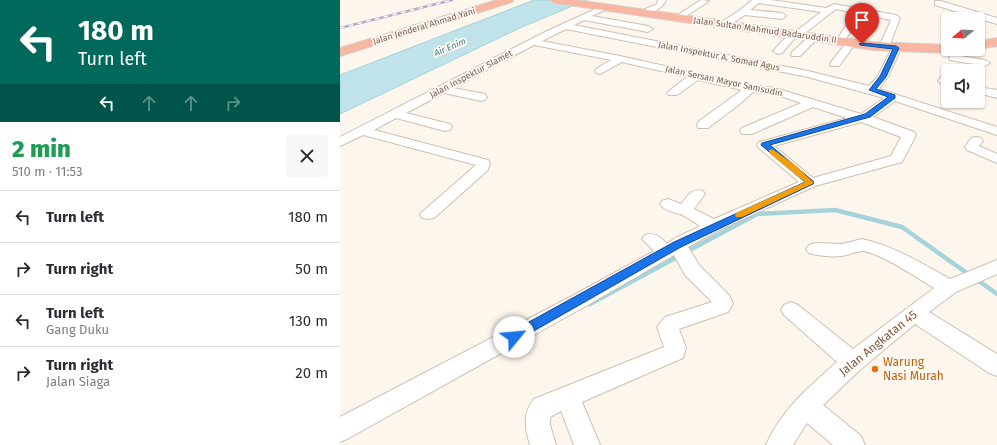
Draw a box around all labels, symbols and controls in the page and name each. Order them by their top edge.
pin [845,3,879,44]
street label: Jalan Jenderal Ahmad Yani [372,6,476,46]
icon: arrive [851,9,873,31]
north arrow [941,12,985,56]
map controls [941,12,985,108]
text: 180 m [78,14,154,47]
street label: Jalan Sultan Mahmud Badaruddin II [693,15,837,45]
icon: left [12,16,64,68]
water label: Air Enim [432,36,467,59]
street label: Jalan Inspektur A. Somad Agus [657,39,781,73]
text: Turn left [78,48,147,70]
street label: Jalan Inspektur Slamet [428,48,515,100]
street label: Jalan Sersan Mayor Samsudin [664,64,784,98]
button: sound [941,64,985,108]
icon: left [96,92,118,114]
icon: ahead [138,92,160,114]
icon: ahead [180,92,202,114]
icon: right [222,92,244,114]
text: 2 min [12,135,71,163]
button: close [286,135,328,177]
text: 510 m · 11:53 [12,164,83,179]
icon: left [12,206,34,228]
text: Turn left [46,208,104,226]
text: 180 m [288,208,328,226]
icon: right [12,258,34,280]
text: Turn right [46,260,113,278]
text: 50 m [295,260,328,278]
text: Turn left [46,304,104,322]
street label: Jalan Angkatan 45 [836,307,920,379]
icon: left [12,310,34,332]
text: 130 m [289,312,328,330]
position arrow [493,316,535,358]
text: Gang Duku [46,322,109,337]
place label: Warung Nasi Murah [883,355,944,383]
text: Turn right [46,356,113,374]
icon: right [12,362,34,384]
text: 20 m [295,364,328,382]
marker: Warung Nasi Murah [870,364,880,374]
text: Jalan Siaga [46,374,110,389]

